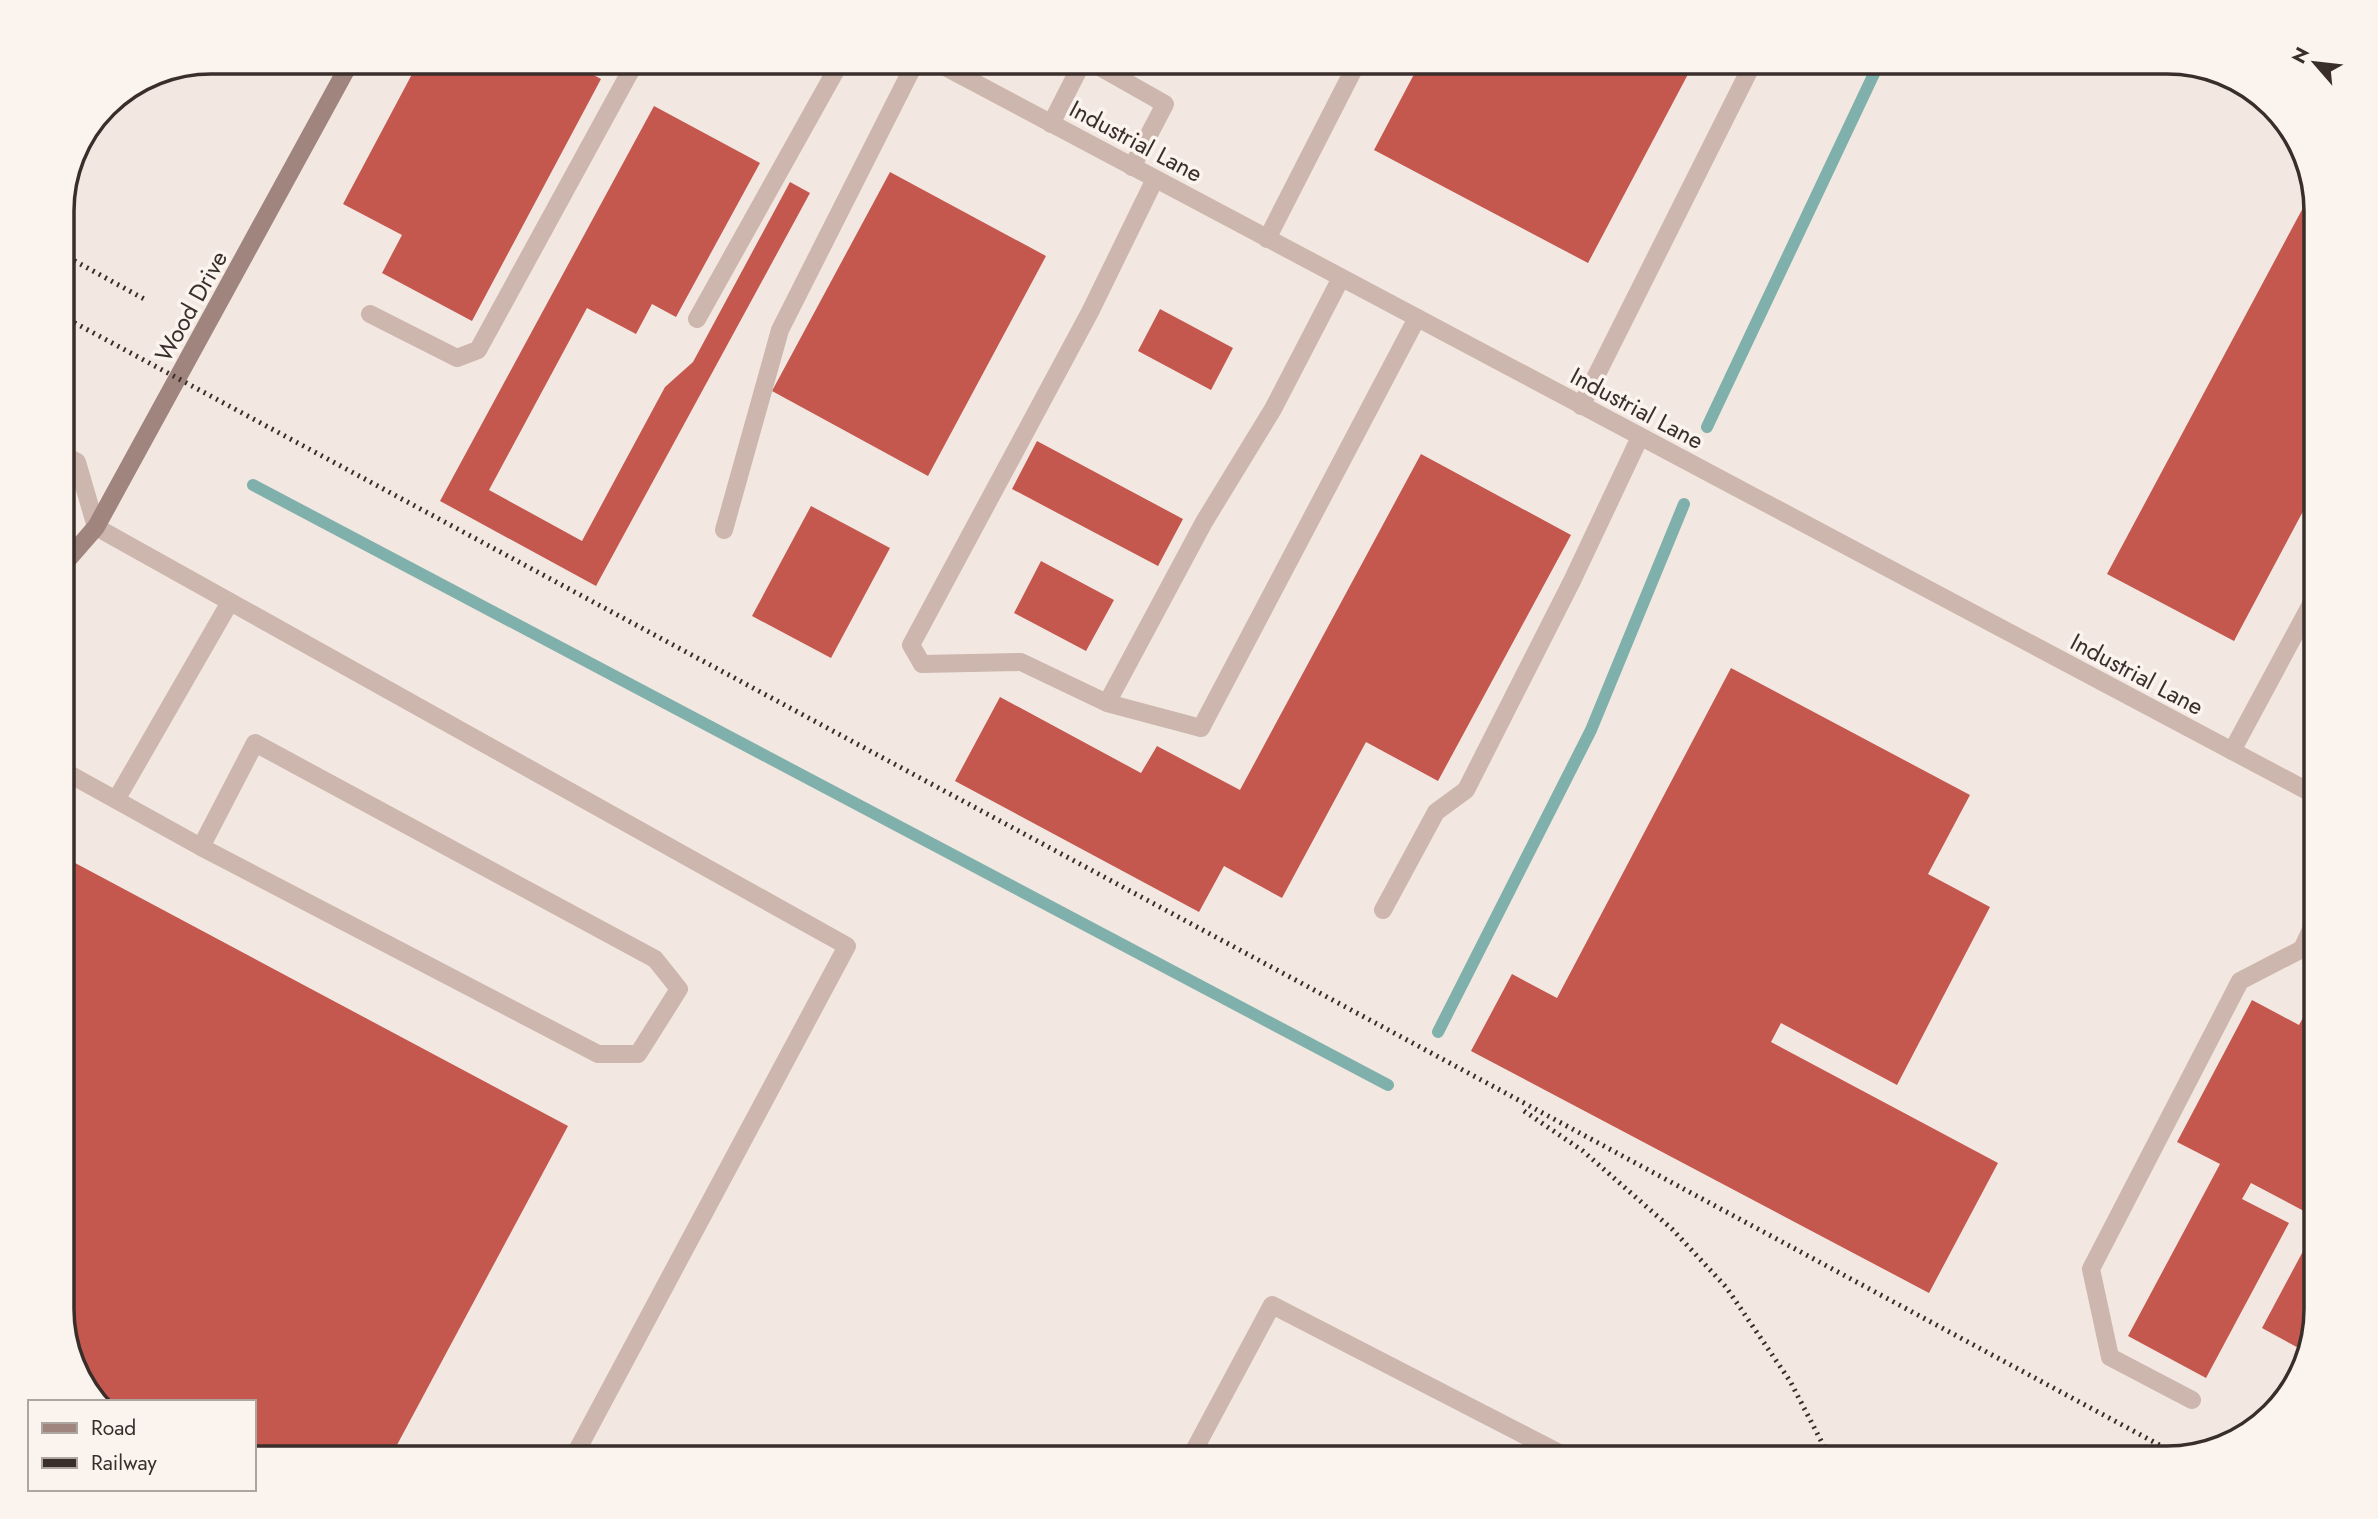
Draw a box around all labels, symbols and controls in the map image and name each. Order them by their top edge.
north arrow [2280,28,2350,98]
text: N [2285,42,2316,68]
street label: Industrial Lane [1063,91,1209,191]
street label: Wood Drive [146,244,236,368]
street label: Industrial Lane [1564,358,1710,458]
street label: Industrial Lane [2064,624,2210,724]
legend [28,1400,256,1491]
text: Road [91,1413,136,1443]
text: Railway [91,1448,157,1478]

